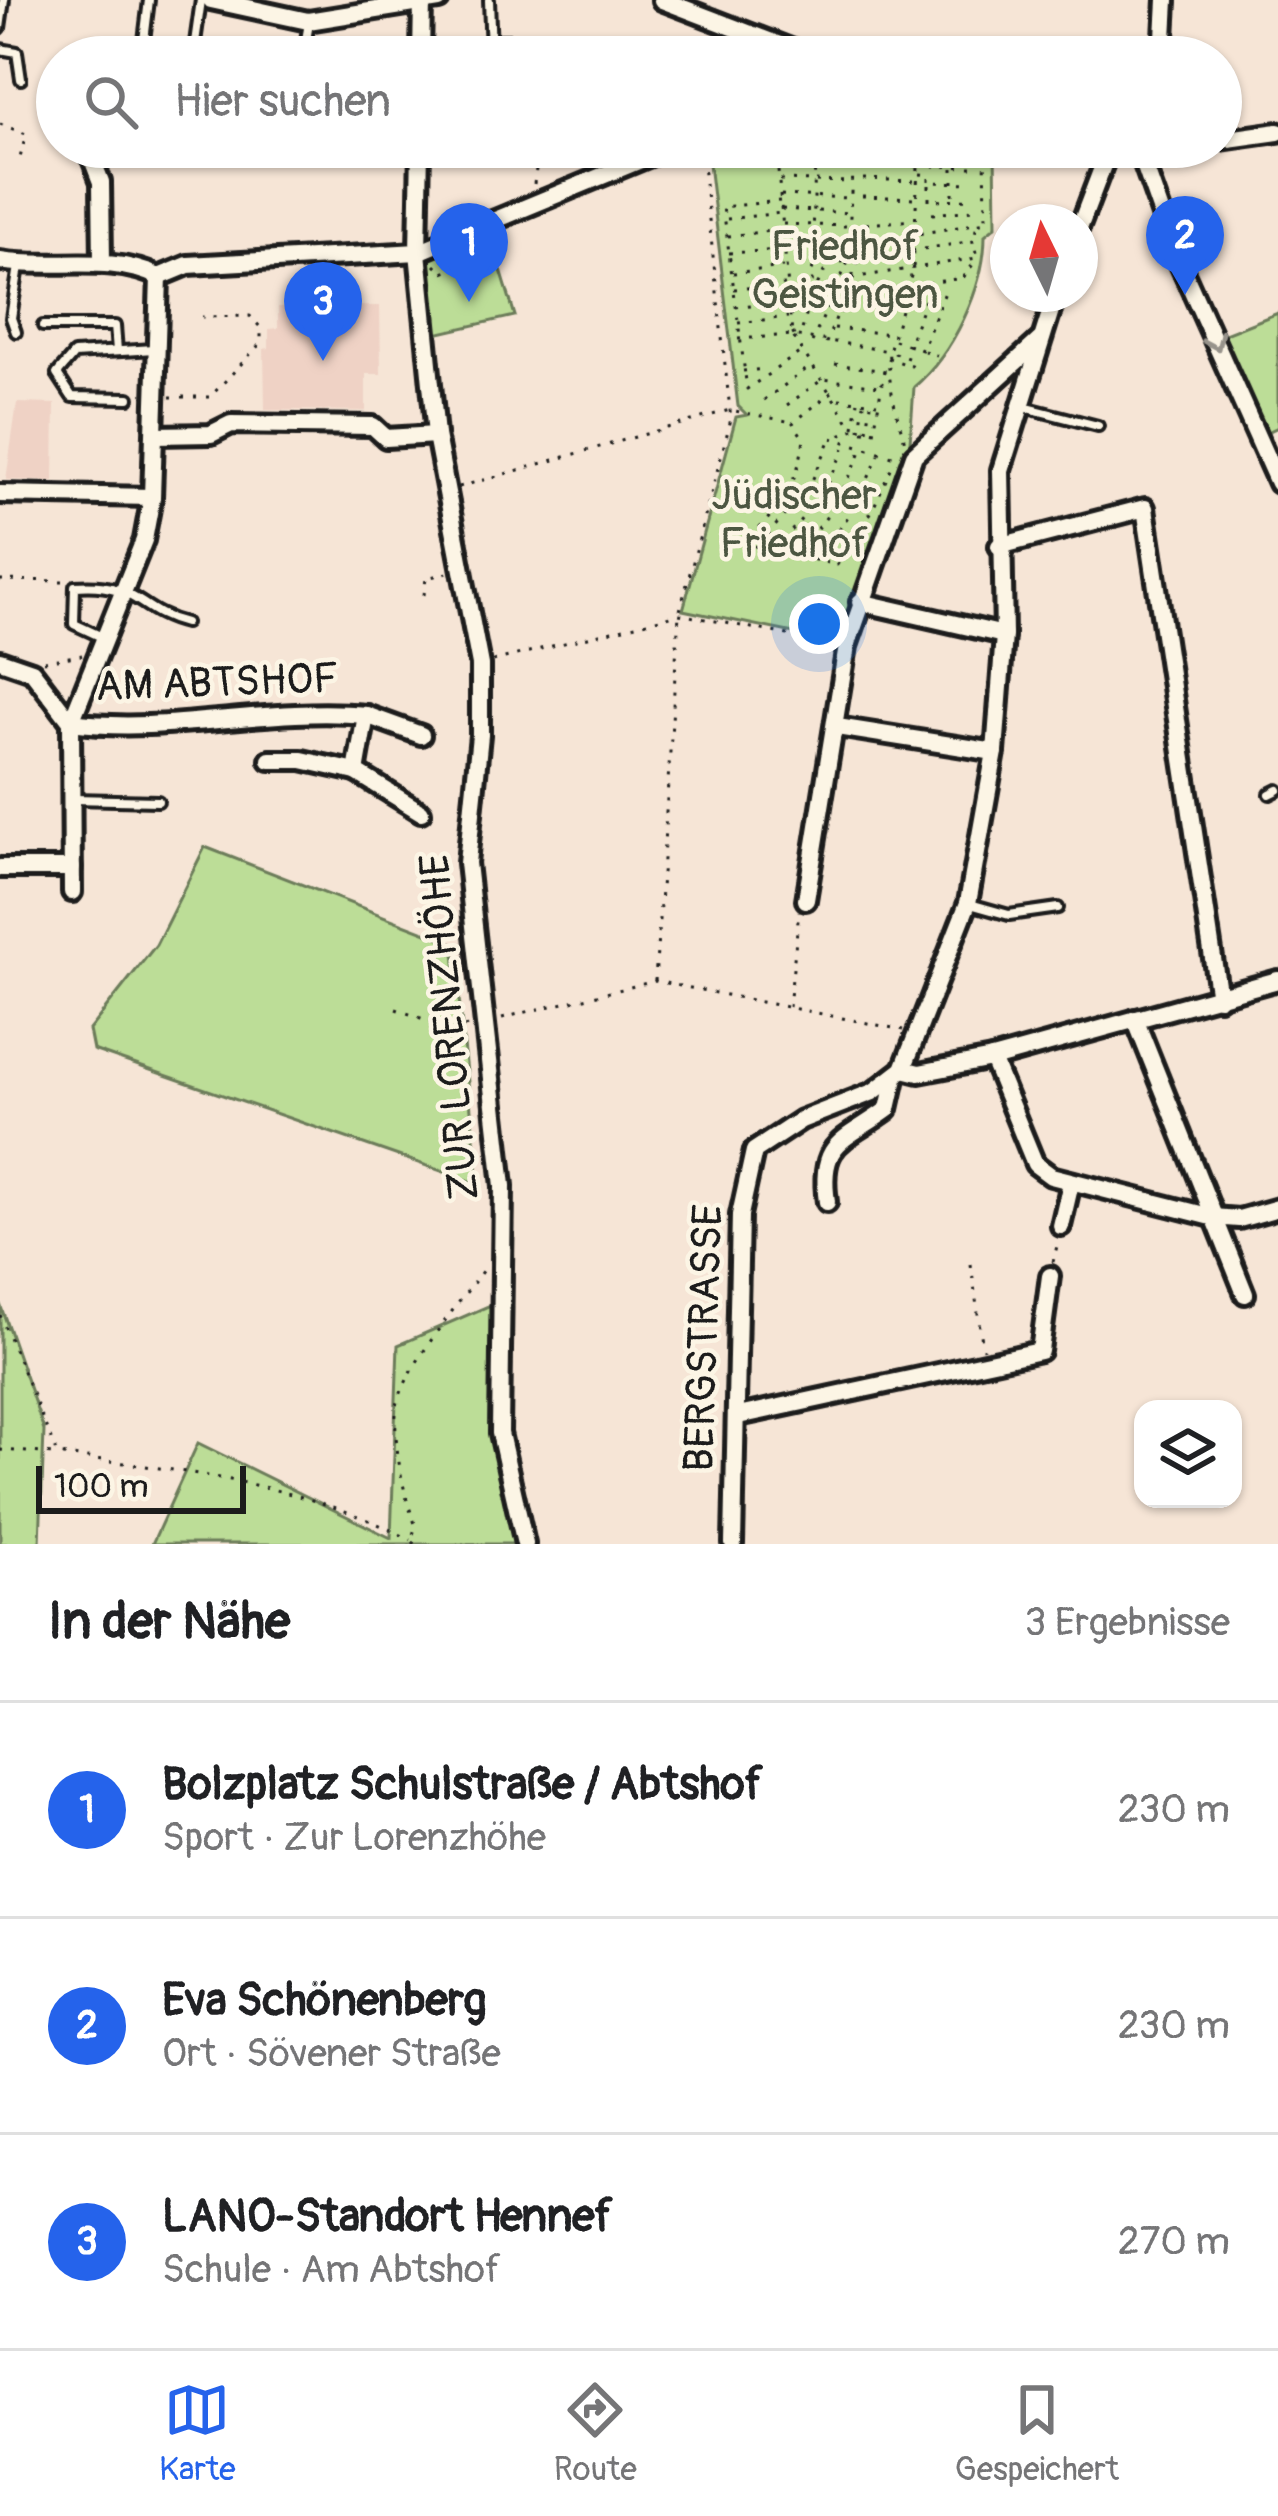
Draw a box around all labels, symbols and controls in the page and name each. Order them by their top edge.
search box [36,36,1242,168]
icon: search [78,69,144,135]
text: Hier suchen [174,74,391,130]
pin: 2 [1146,196,1224,295]
pin: 1 [430,203,508,302]
north arrow [990,204,1098,312]
park label: Friedhof Geistingen [751,221,939,321]
pin: 3 [284,262,362,361]
one-way arrow [1201,330,1225,351]
park label: Jüdischer Friedhof [711,470,877,570]
your location [789,594,849,654]
street label: AM ABTSHOF [95,653,339,713]
street label: ZUR LORENZHÖHE [409,852,491,1202]
street label: BERGSTRASSE [673,1203,735,1473]
map controls [1134,1400,1242,1508]
button: layers [1134,1400,1242,1508]
scale bar [36,1460,246,1513]
text: 100 m [54,1466,148,1507]
text: In der Nähe [48,1590,290,1654]
text: 3 Ergebnisse [1024,1598,1230,1647]
text: Bolzplatz Schulstraße / Abtshof [162,1757,763,1813]
text: 1 [79,1785,95,1834]
text: 230 m [1118,1785,1230,1834]
text: Sport · Zur Lorenzhöhe [162,1813,546,1862]
text: Eva Schönenberg [162,1973,486,2029]
text: 2 [76,2001,98,2050]
text: 230 m [1118,2001,1230,2050]
text: Ort · Sövener Straße [162,2029,501,2078]
text: LANO-Standort Hennef [162,2189,613,2245]
text: 3 [76,2217,98,2266]
text: 270 m [1118,2217,1230,2266]
text: Schule · Am Abtshof [162,2245,501,2294]
tab: Karte [159,2377,236,2490]
tab: Route [554,2377,637,2490]
tab: Gespeichert [955,2377,1119,2490]

